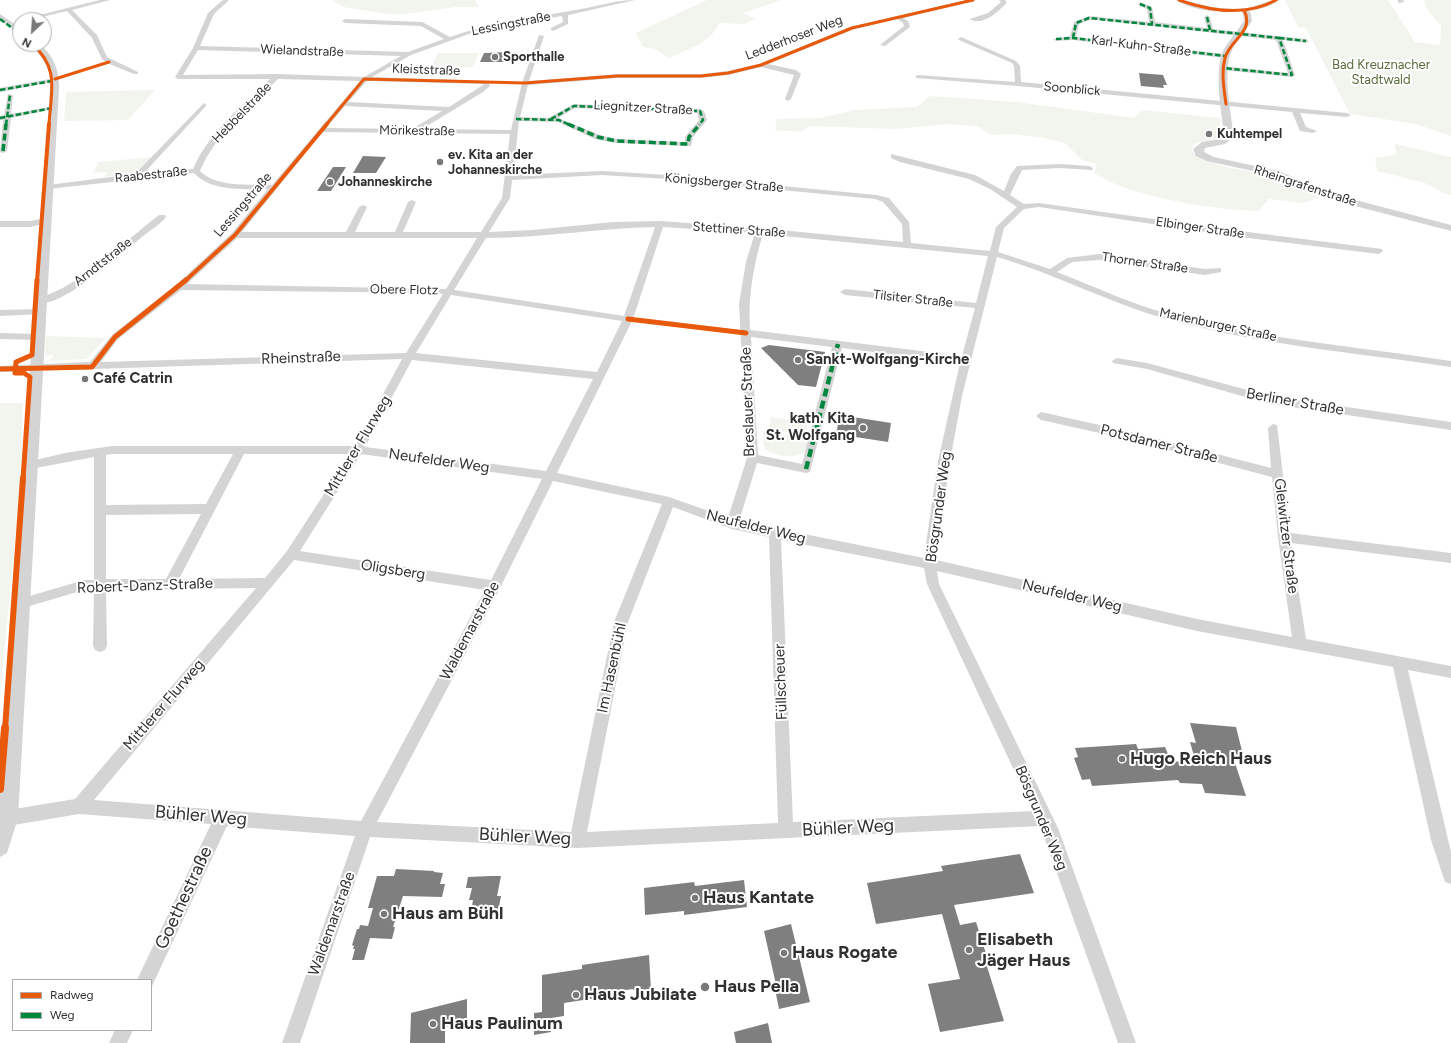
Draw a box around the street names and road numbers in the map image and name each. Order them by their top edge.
street label: Lessingstraße [470,9,552,39]
street label: Ledderhoser Weg [743,12,845,64]
street label: Karl-Kuhn-Straße [1090,32,1192,60]
street label: Wielandstraße [260,42,344,60]
street label: Kleiststraße [392,61,460,79]
street label: Hebbelstraße [209,79,275,147]
street label: Soonblick [1043,79,1101,99]
street label: Liegnitzer Straße [593,98,693,118]
street label: Mörikestraße [379,123,455,139]
street label: Rheingrafenstraße [1252,162,1358,210]
street label: Raabestraße [114,163,188,187]
street label: Lessingstraße [211,170,275,240]
street label: Königsberger Straße [664,170,784,196]
street label: Elbinger Straße [1155,214,1245,242]
street label: Stettiner Straße [692,219,786,241]
street label: Arndtstraße [71,234,135,290]
street label: Thorner Straße [1101,249,1189,277]
street label: Obere Flotz [370,282,438,298]
street label: Tilsiter Straße [872,287,954,311]
street label: Marienburger Straße [1158,305,1278,345]
street label: Breslauer Straße [737,347,759,457]
street label: Rheinstraße [261,348,341,368]
street label: Berliner Straße [1245,385,1345,419]
street label: Mittlerer Flurweg [321,392,395,500]
street label: Potsdamer Straße [1098,421,1220,467]
street label: Neufelder Weg [387,445,491,477]
street label: Bösgrunder Weg [922,450,956,564]
street label: Gleiwitzer Straße [1270,477,1302,595]
street label: Neufelder Weg [704,506,808,548]
street label: Oligsberg [359,556,427,584]
street label: Robert-Danz-Straße [77,575,213,597]
street label: Neufelder Weg [1020,576,1124,616]
street label: Waldemarstraße [436,579,504,683]
street label: Im Hasenbühl [594,621,630,715]
street label: Füllscheuer [771,644,791,720]
street label: Mittlerer Flurweg [120,656,208,754]
street label: Bösgrunder Weg [1011,763,1071,873]
street label: Bühler Weg [154,801,248,831]
street label: Bühler Weg [801,815,895,841]
street label: Bühler Weg [478,824,572,850]
street label: Goethestraße [151,843,217,953]
street label: Waldemarstraße [305,870,359,978]

